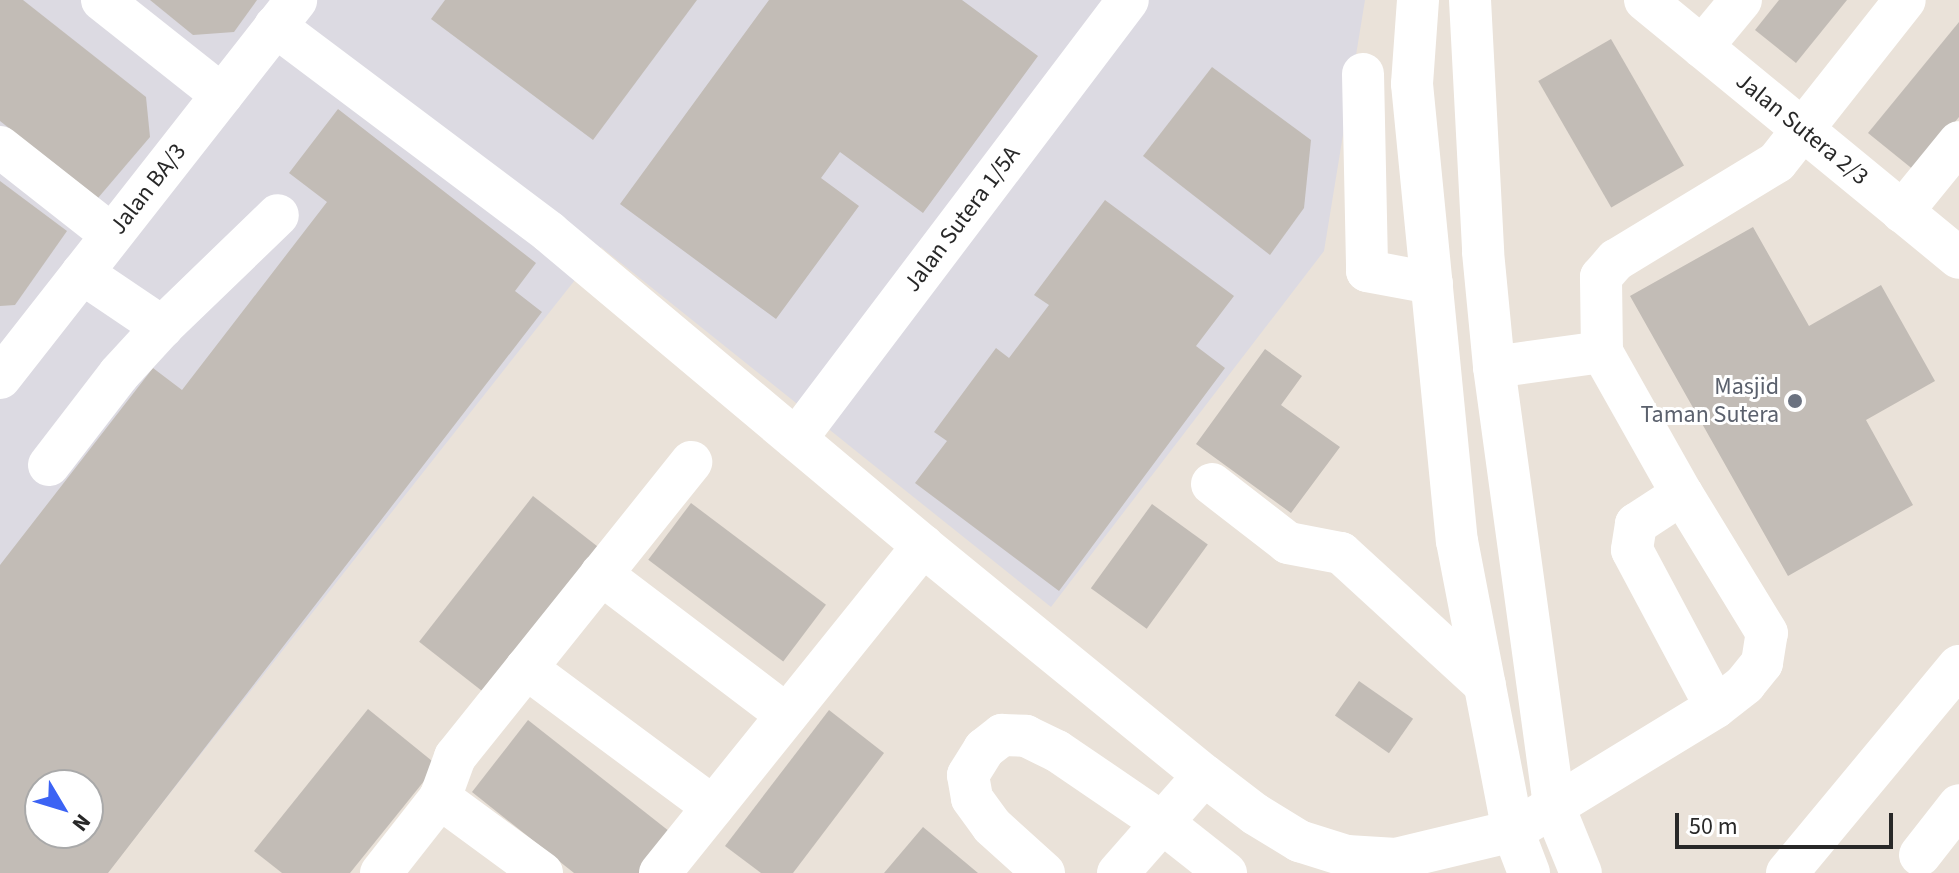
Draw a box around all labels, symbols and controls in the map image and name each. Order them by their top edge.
street label: Jalan Sutera 2/3 [1730,67,1874,191]
street label: Jalan BA/3 [104,138,192,240]
street label: Jalan Sutera 1/5A [898,140,1026,298]
place label: Masjid Taman Sutera [1640,373,1779,429]
marker: Masjid Taman Sutera [1786,392,1804,410]
north arrow [24,769,104,849]
scale bar [1679,797,1897,847]
text: N [64,807,98,838]
text: 50 m [1689,809,1738,844]

